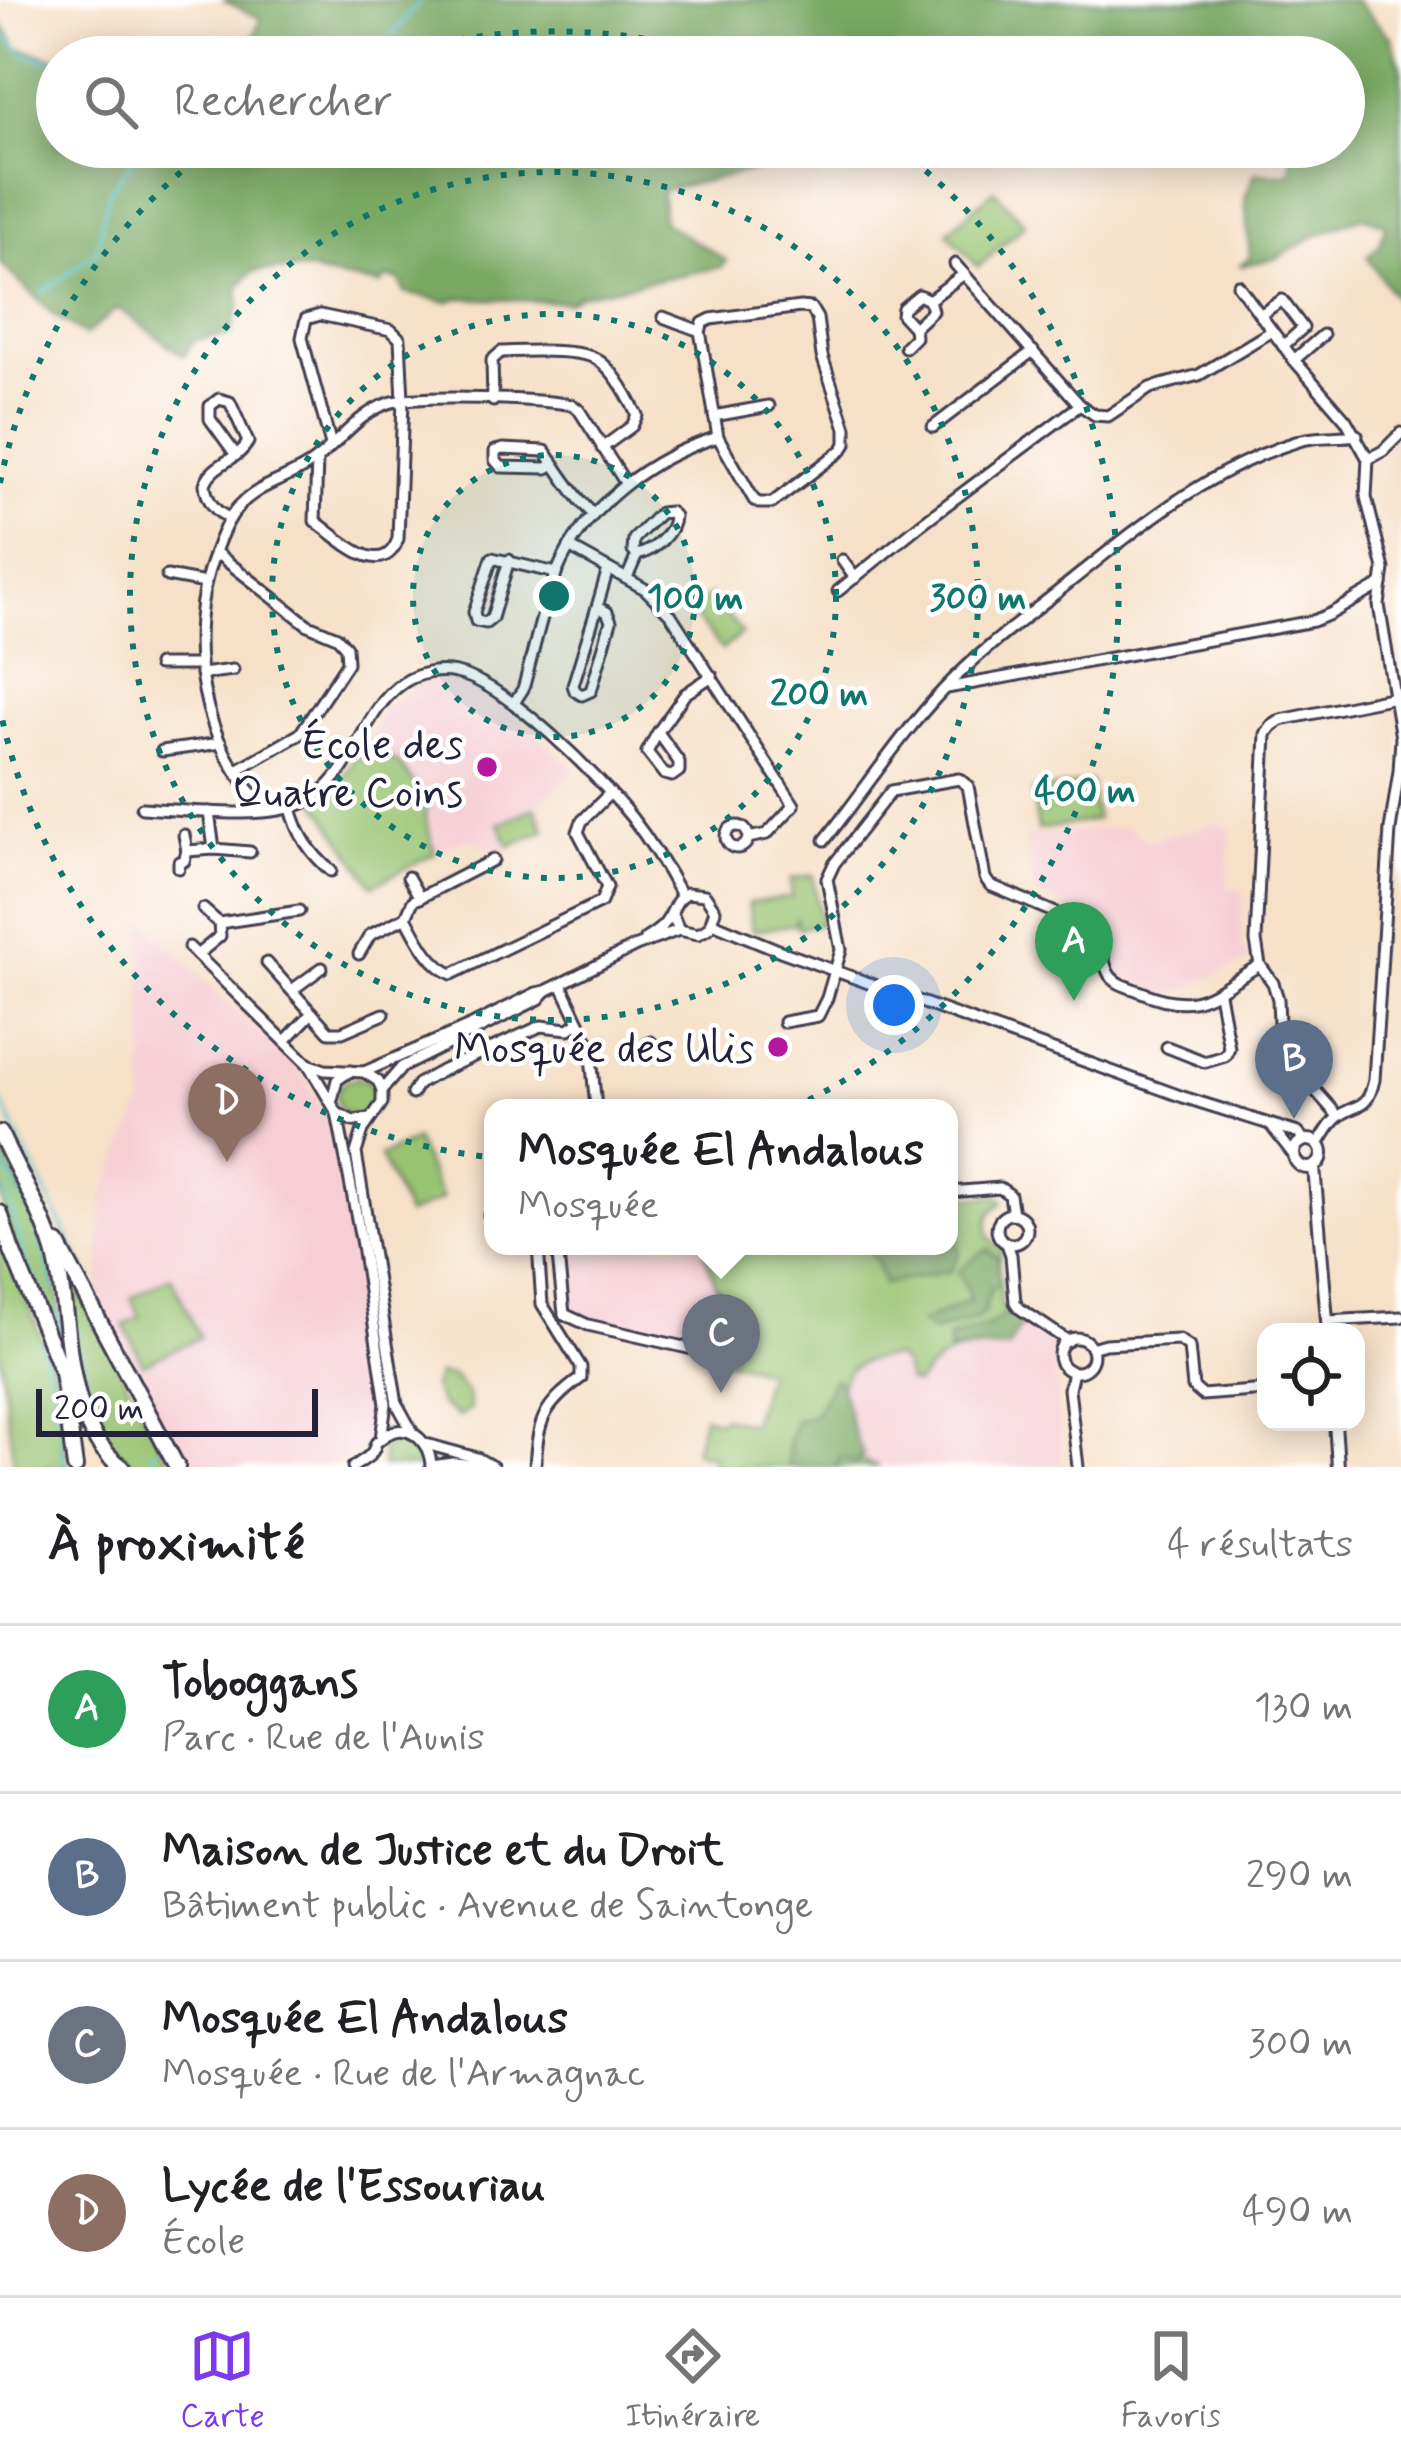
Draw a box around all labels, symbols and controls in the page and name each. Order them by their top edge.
search box [36,36,1365,168]
icon: search [78,69,144,135]
text: Rechercher [174,73,393,132]
centre of rings [533,575,575,617]
text: 100 m [647,576,743,623]
text: 300 m [930,576,1026,623]
text: 200 m [770,672,868,719]
place label: École des Quatre Coins [233,718,463,822]
marker: École des Quatre Coins [474,754,500,780]
text: 400 m [1034,769,1136,816]
pin: A [1035,902,1113,1001]
your location [864,975,924,1035]
pin: B [1255,1020,1333,1119]
place label: Mosquée des Ulis [454,1023,754,1078]
marker: Mosquée des Ulis [765,1034,791,1060]
pin: D [188,1063,266,1162]
popup [484,1099,958,1255]
text: Mosquée El Andalous [518,1122,924,1181]
text: Mosquée [518,1181,659,1232]
pin: C [682,1294,760,1393]
map controls [1257,1323,1365,1431]
button: locate [1257,1323,1365,1431]
scale bar [36,1383,318,1436]
text: 200 m [54,1388,144,1432]
text: À proximité [48,1512,304,1578]
text: 4 résultats [1167,1520,1353,1571]
text: Toboggans [162,1654,358,1713]
text: A [74,1683,100,1734]
text: 130 m [1254,1683,1353,1734]
text: Parc · Rue de l'Aunis [162,1713,485,1764]
text: Maison de Justice et du Droit [162,1822,723,1881]
text: B [75,1851,99,1902]
text: 290 m [1246,1851,1353,1902]
text: Bâtiment public · Avenue de Saintonge [162,1881,813,1932]
text: Mosquée El Andalous [162,1990,568,2049]
text: C [73,2019,101,2070]
text: 300 m [1248,2019,1353,2070]
text: Mosquée · Rue de l'Armagnac [162,2049,645,2100]
text: Lycée de l'Essouriau [162,2158,545,2217]
text: D [74,2187,100,2238]
text: 490 m [1242,2187,1353,2238]
text: École [162,2217,245,2268]
tab: Carte [180,2323,265,2439]
tab: Itinéraire [625,2323,760,2439]
tab: Favoris [1121,2323,1221,2439]

